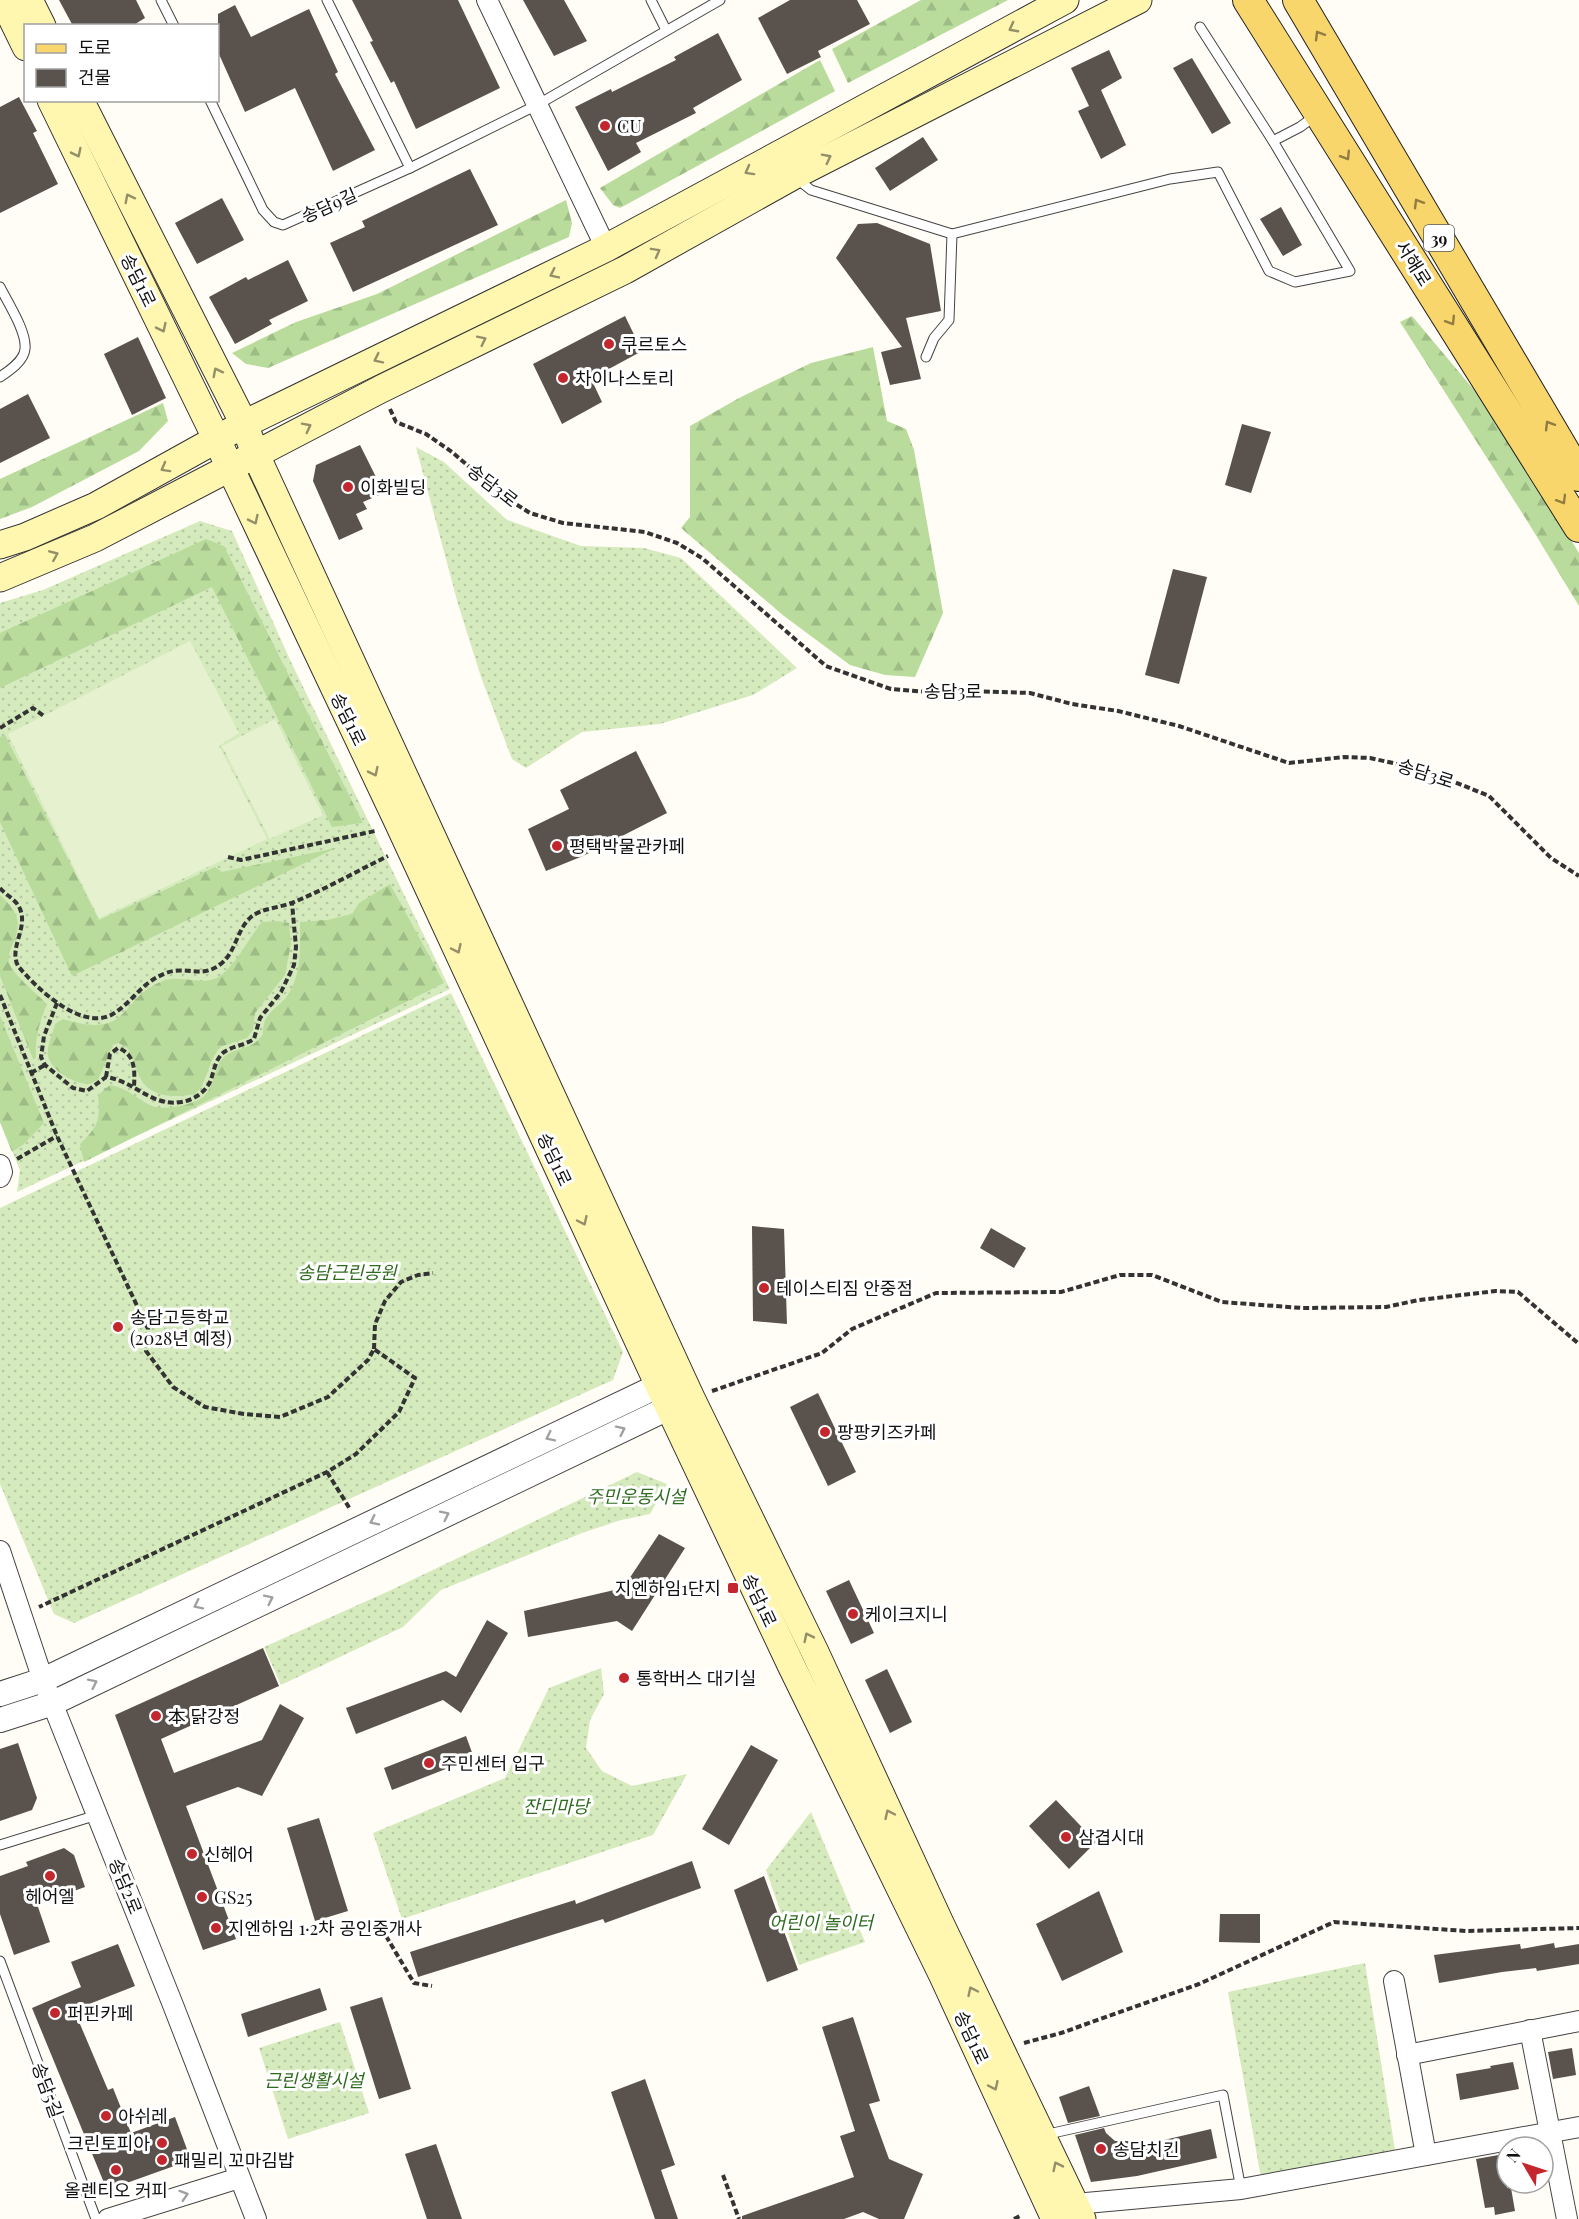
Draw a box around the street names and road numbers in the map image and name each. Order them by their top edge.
street label: 송담9길 [297,182,361,228]
road number: 39 [1424,225,1454,251]
street label: 서해로 [1391,236,1437,290]
street label: 송담1로 [116,249,162,311]
street label: 송담3로 [463,458,523,512]
street label: 송담3로 [924,679,982,703]
street label: 송담1로 [326,688,372,750]
street label: 송담3로 [1395,753,1457,793]
street label: 송담1로 [532,1128,578,1190]
street label: 송담1로 [737,1569,783,1631]
street label: 송담2로 [104,1854,148,1918]
street label: 송담1로 [949,2006,995,2068]
street label: 송담5길 [27,2059,69,2121]

